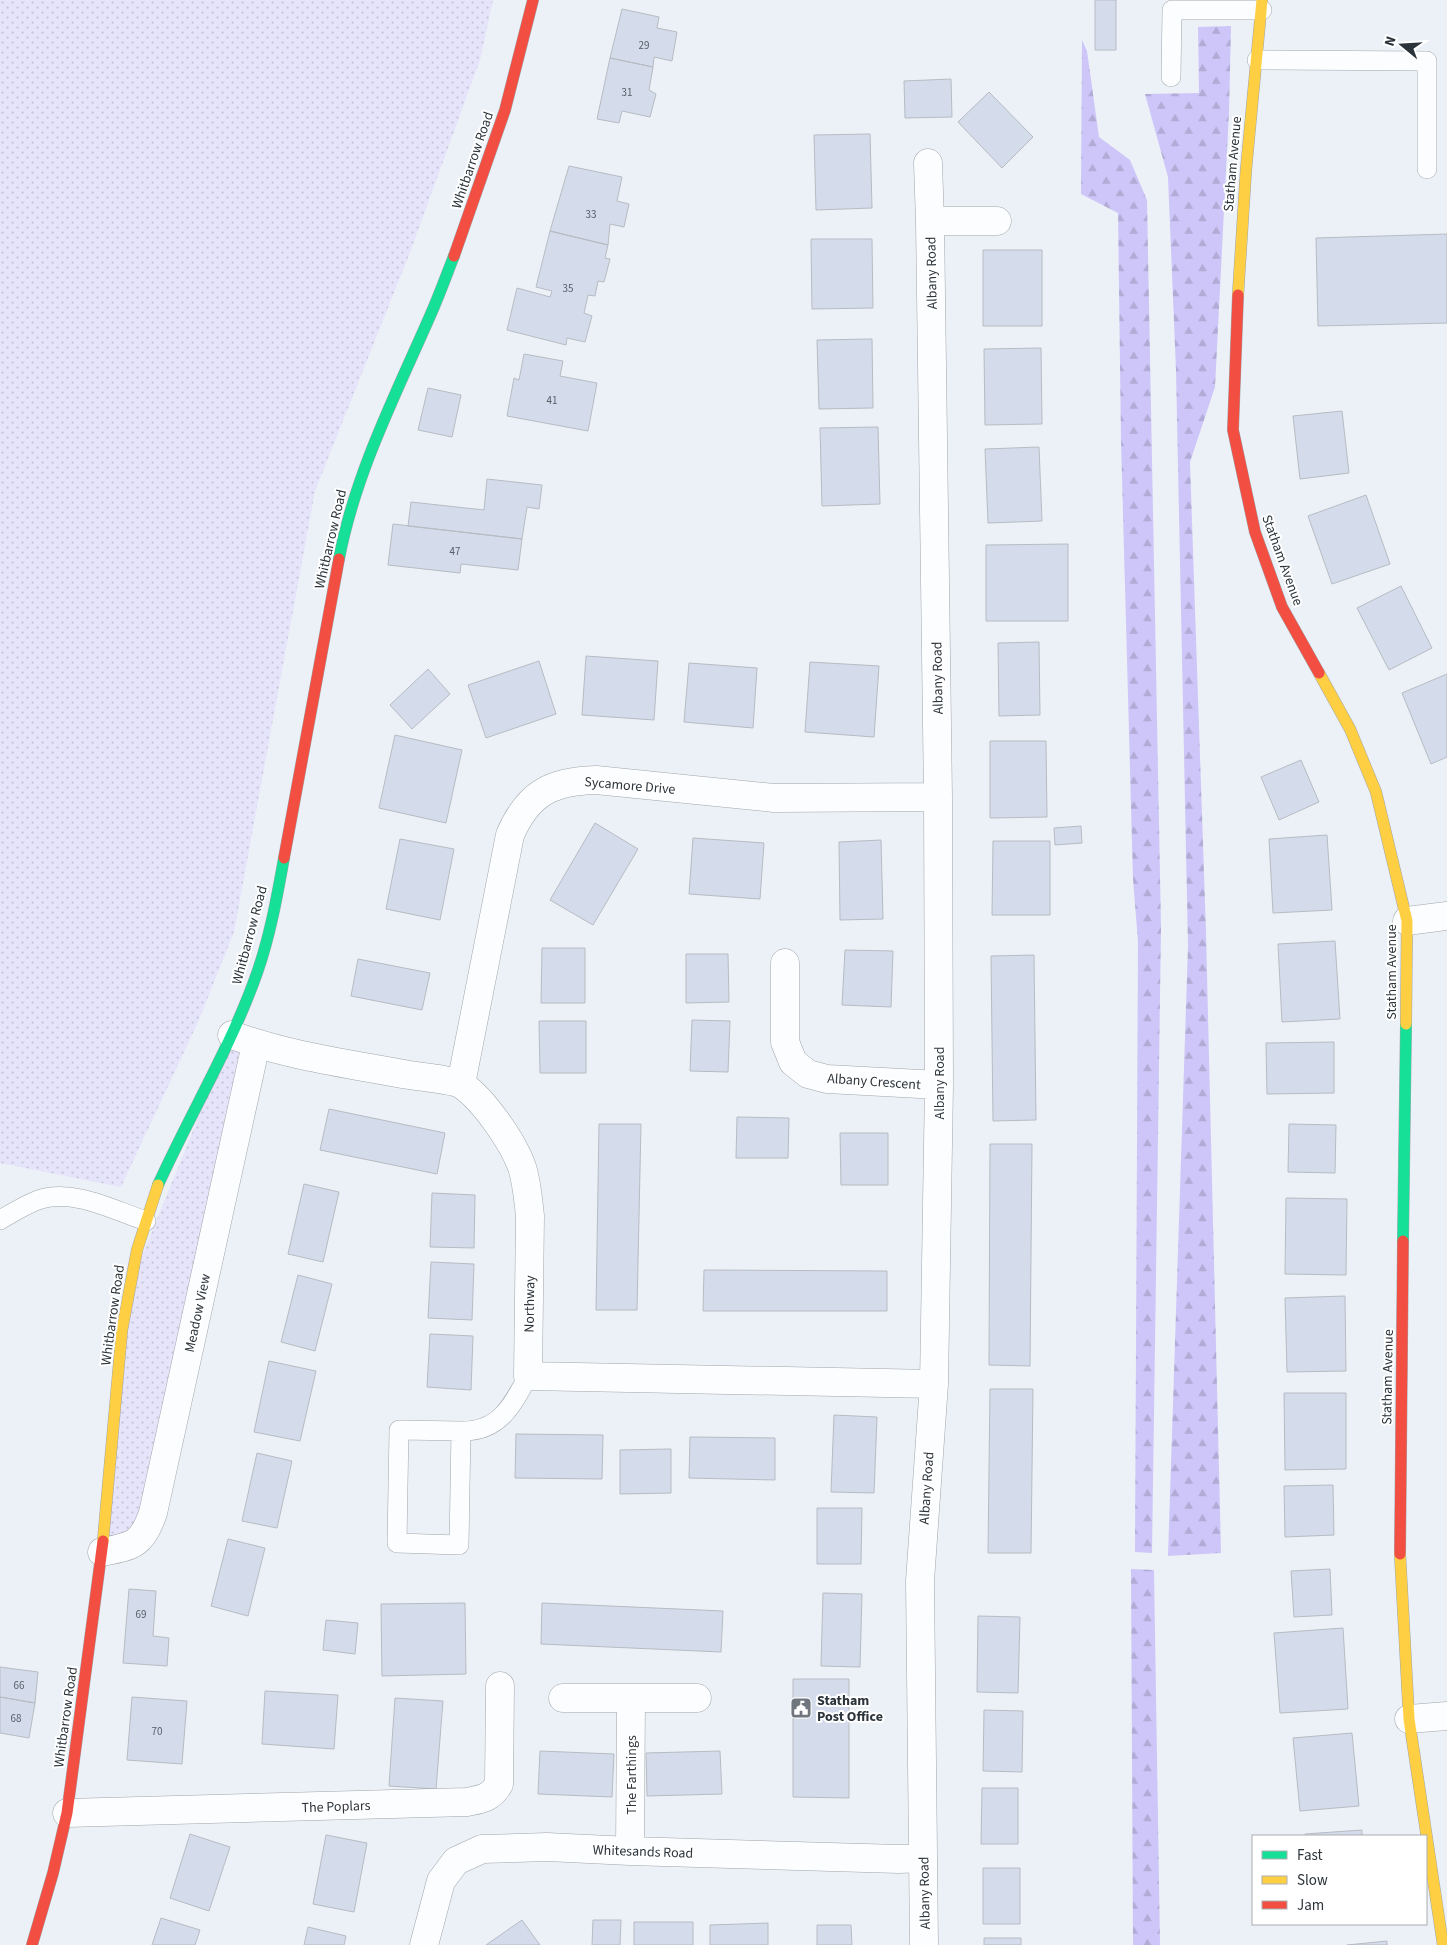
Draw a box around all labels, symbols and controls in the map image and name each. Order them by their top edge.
north arrow [1377,20,1427,70]
text: N [1380,34,1402,49]
house number: 29 [639,38,649,53]
house number: 31 [622,85,632,100]
street label: Whitbarrow Road [447,109,499,212]
street label: Statham Avenue [1219,116,1247,212]
house number: 33 [586,207,596,222]
street label: Albany Road [921,236,943,310]
house number: 35 [563,281,573,296]
house number: 41 [547,393,557,408]
street label: Whitbarrow Road [310,488,352,591]
street label: Statham Avenue [1256,512,1308,609]
house number: 47 [450,544,460,559]
street label: Albany Road [927,641,949,715]
street label: Sycamore Drive [584,772,676,800]
street label: Whitbarrow Road [227,884,273,987]
street label: Statham Avenue [1382,924,1402,1020]
street label: Albany Road [930,1047,950,1119]
street label: Albany Crescent [826,1069,922,1095]
street label: Whitbarrow Road [96,1264,130,1367]
street label: Meadow View [180,1272,216,1354]
street label: Northway [520,1275,541,1333]
street label: Statham Avenue [1377,1329,1399,1425]
street label: Albany Road [914,1451,940,1525]
house number: 69 [136,1607,146,1622]
street label: Whitbarrow Road [49,1666,83,1769]
house number: 66 [14,1678,25,1693]
place label: Statham Post Office [817,1691,883,1727]
public building icon: Statham Post Office [789,1696,813,1720]
house number: 68 [11,1711,22,1726]
house number: 70 [152,1724,162,1739]
street label: The Farthings [622,1735,642,1815]
street label: The Poplars [301,1796,371,1818]
legend [1252,1835,1427,1925]
street label: Whitesands Road [592,1840,694,1864]
text: Fast [1297,1845,1323,1866]
street label: Albany Road [914,1856,936,1930]
text: Slow [1297,1870,1328,1891]
text: Jam [1297,1895,1324,1916]

